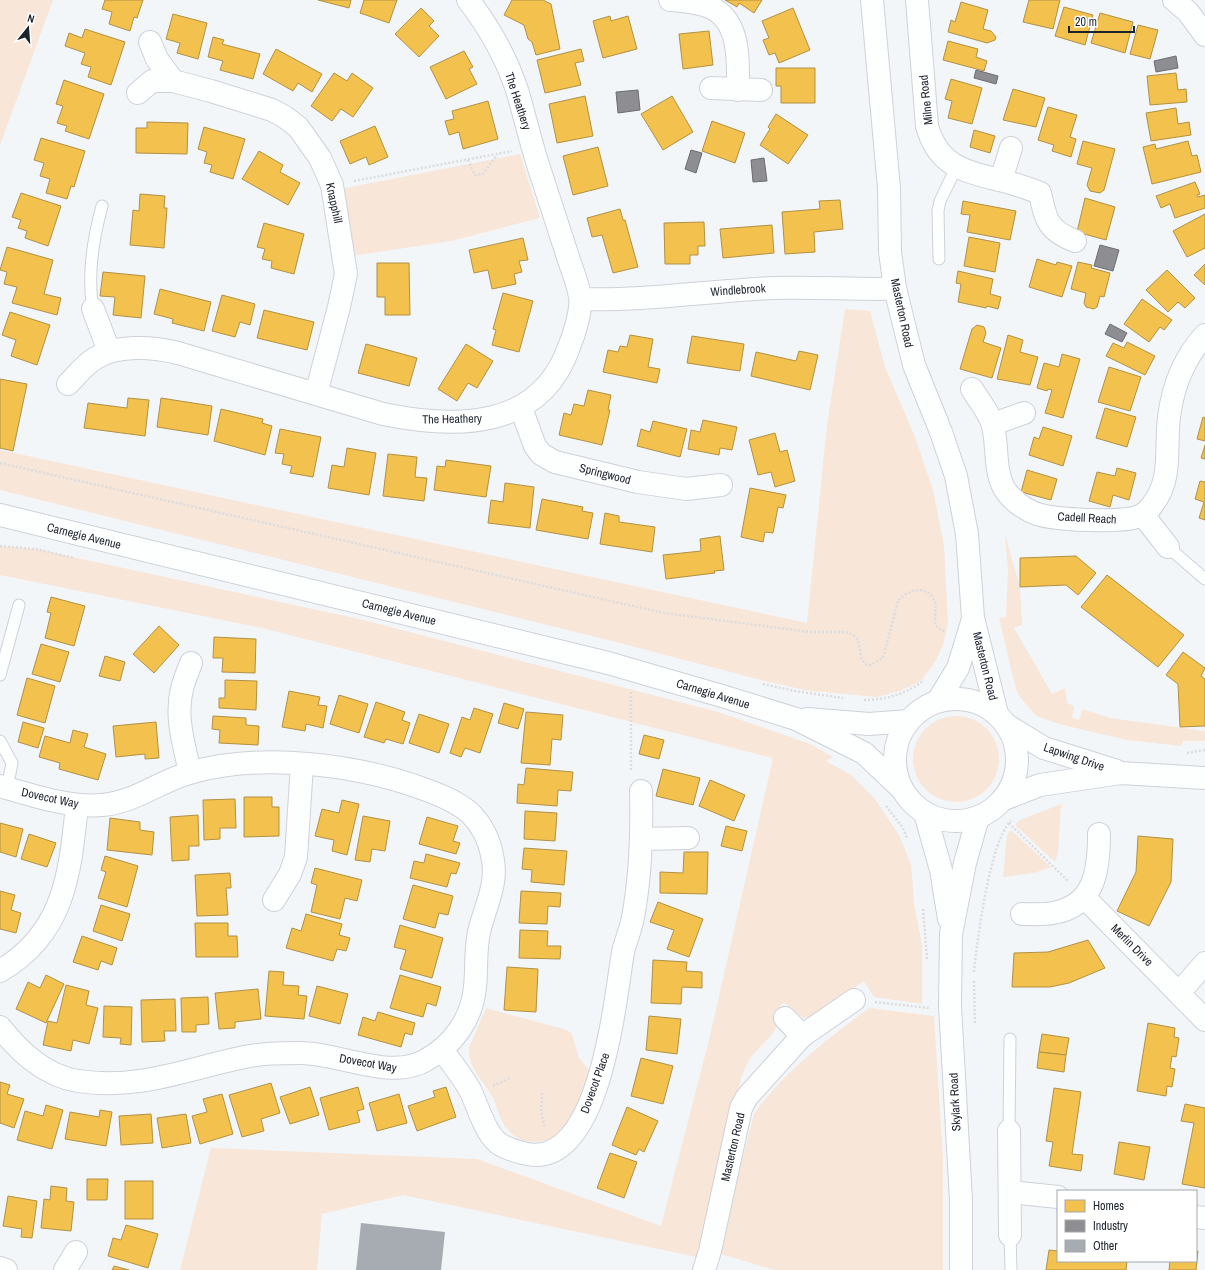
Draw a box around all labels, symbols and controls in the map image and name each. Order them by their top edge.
north arrow [8,8,48,48]
scale bar [1069,8,1134,34]
text: N [26,11,36,26]
text: 20 m [1075,14,1097,30]
street label: The Heathery [501,70,535,132]
street label: Milne Road [915,74,937,126]
street label: Knapphill [322,181,346,225]
street label: Masterton Road [887,277,917,349]
street label: Windlebrook [710,280,766,300]
street label: The Heathery [422,410,482,428]
street label: Springwood [578,460,632,488]
street label: Cadell Reach [1057,508,1117,528]
street label: Carnegie Avenue [45,519,123,553]
street label: Carnegie Avenue [360,595,438,629]
street label: Masterton Road [969,630,1001,702]
street label: Carnegie Avenue [674,675,752,713]
street label: Lapwing Drive [1041,739,1107,775]
street label: Dovecot Way [20,784,80,812]
street label: Merlin Drive [1107,920,1157,970]
street label: Dovecot Way [338,1050,398,1076]
street label: Dovecot Place [577,1050,613,1116]
street label: Skylark Road [945,1072,965,1132]
street label: Masterton Road [717,1111,749,1183]
legend [1057,1190,1197,1262]
text: Homes [1093,1198,1124,1214]
text: Industry [1093,1218,1128,1234]
text: Other [1093,1238,1118,1254]

